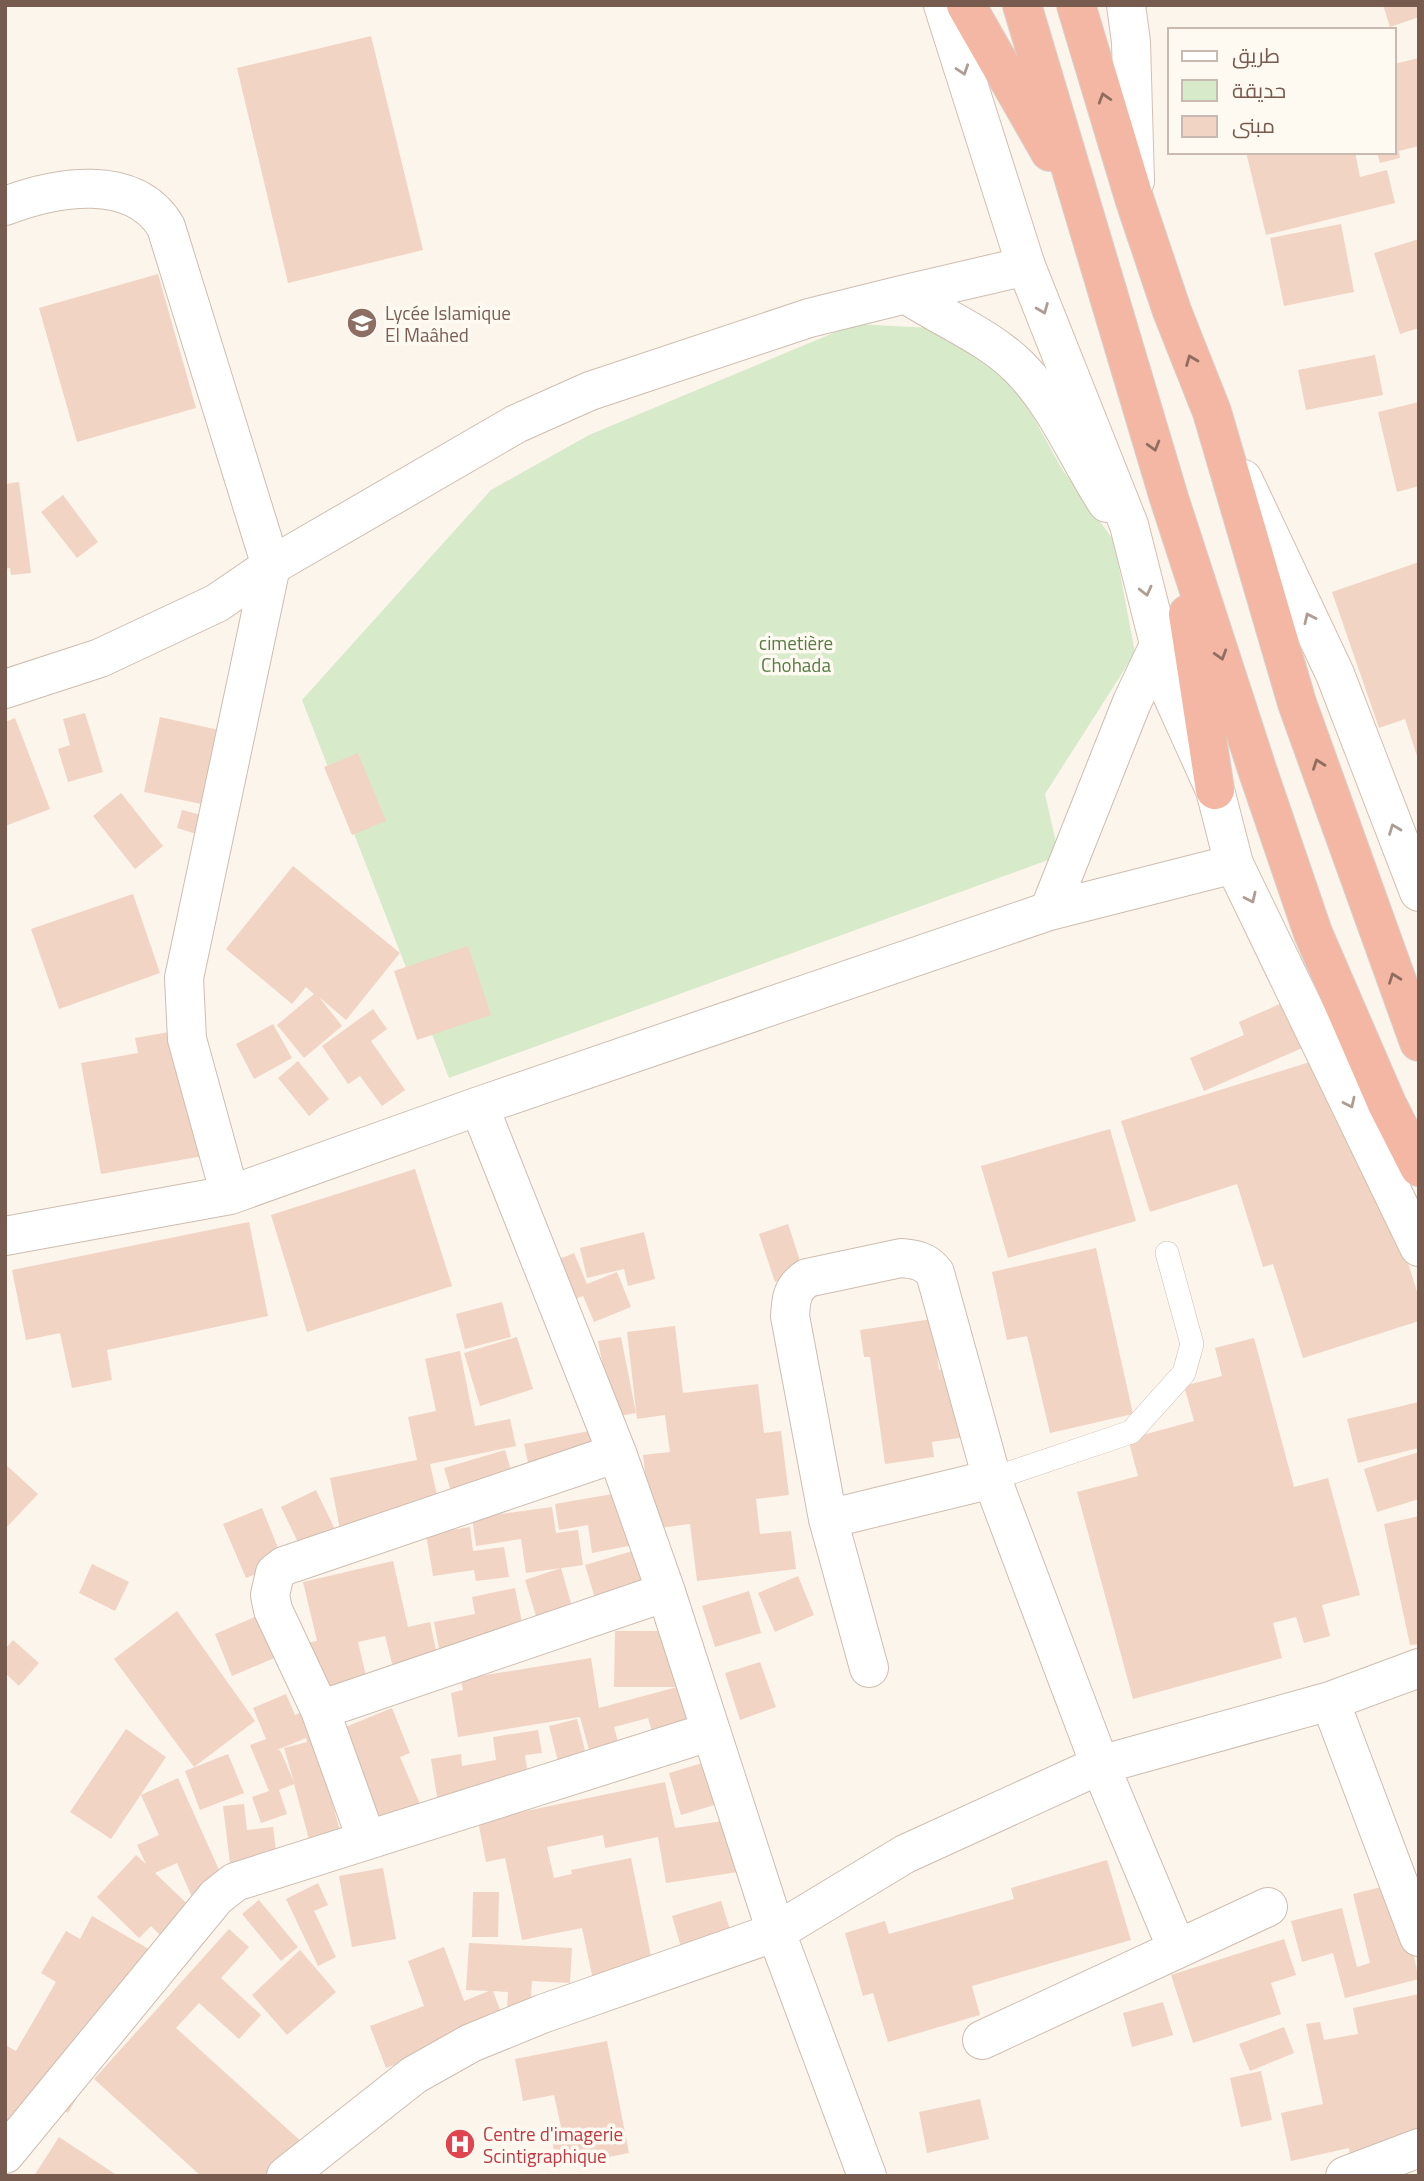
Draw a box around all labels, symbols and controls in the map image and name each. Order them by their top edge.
legend [1168,28,1396,154]
text: طريق [1232,39,1280,71]
one-way arrow [955,64,970,76]
text: حديقة [1232,74,1286,106]
one-way arrow [1098,92,1113,104]
text: مبنى [1232,109,1275,141]
place label: Lycée Islamique El Maâhed [385,298,511,349]
one-way arrow [1035,303,1049,315]
school or university icon: Lycée Islamique El Maâhed [345,306,379,340]
one-way arrow [1186,355,1200,367]
one-way arrow [1146,440,1161,452]
one-way arrow [1138,585,1152,597]
one-way arrow [1303,613,1317,625]
park label: cimetière Chohada [759,628,833,679]
one-way arrow [1213,649,1228,661]
one-way arrow [1312,758,1326,770]
one-way arrow [1388,823,1402,835]
one-way arrow [1242,891,1256,903]
one-way arrow [1388,973,1402,985]
one-way arrow [1342,1096,1356,1108]
place label: Centre d'imagerie Scintigraphique [483,2119,623,2170]
hospital icon: Centre d'imagerie Scintigraphique [443,2127,477,2161]

